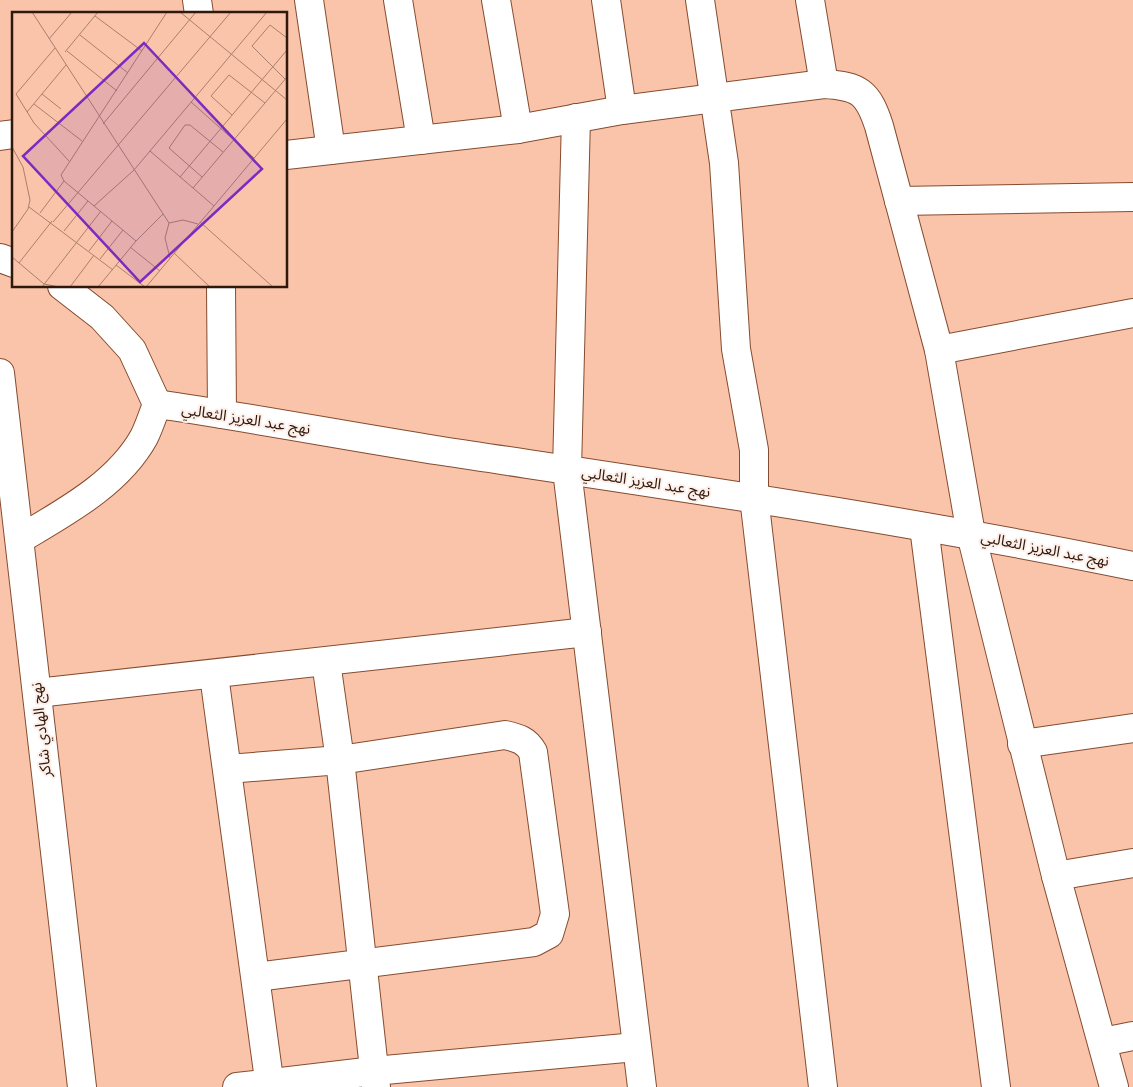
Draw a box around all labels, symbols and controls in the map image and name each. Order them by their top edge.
inset map [12,12,288,288]
street label: نهج عبد العزيز الثعالبي [180,399,312,441]
street label: نهج عبد العزيز الثعالبي [580,462,712,504]
street label: نهج عبد العزيز الثعالبي [979,527,1111,573]
street label: نهج الهادي شاكر [26,681,58,779]

